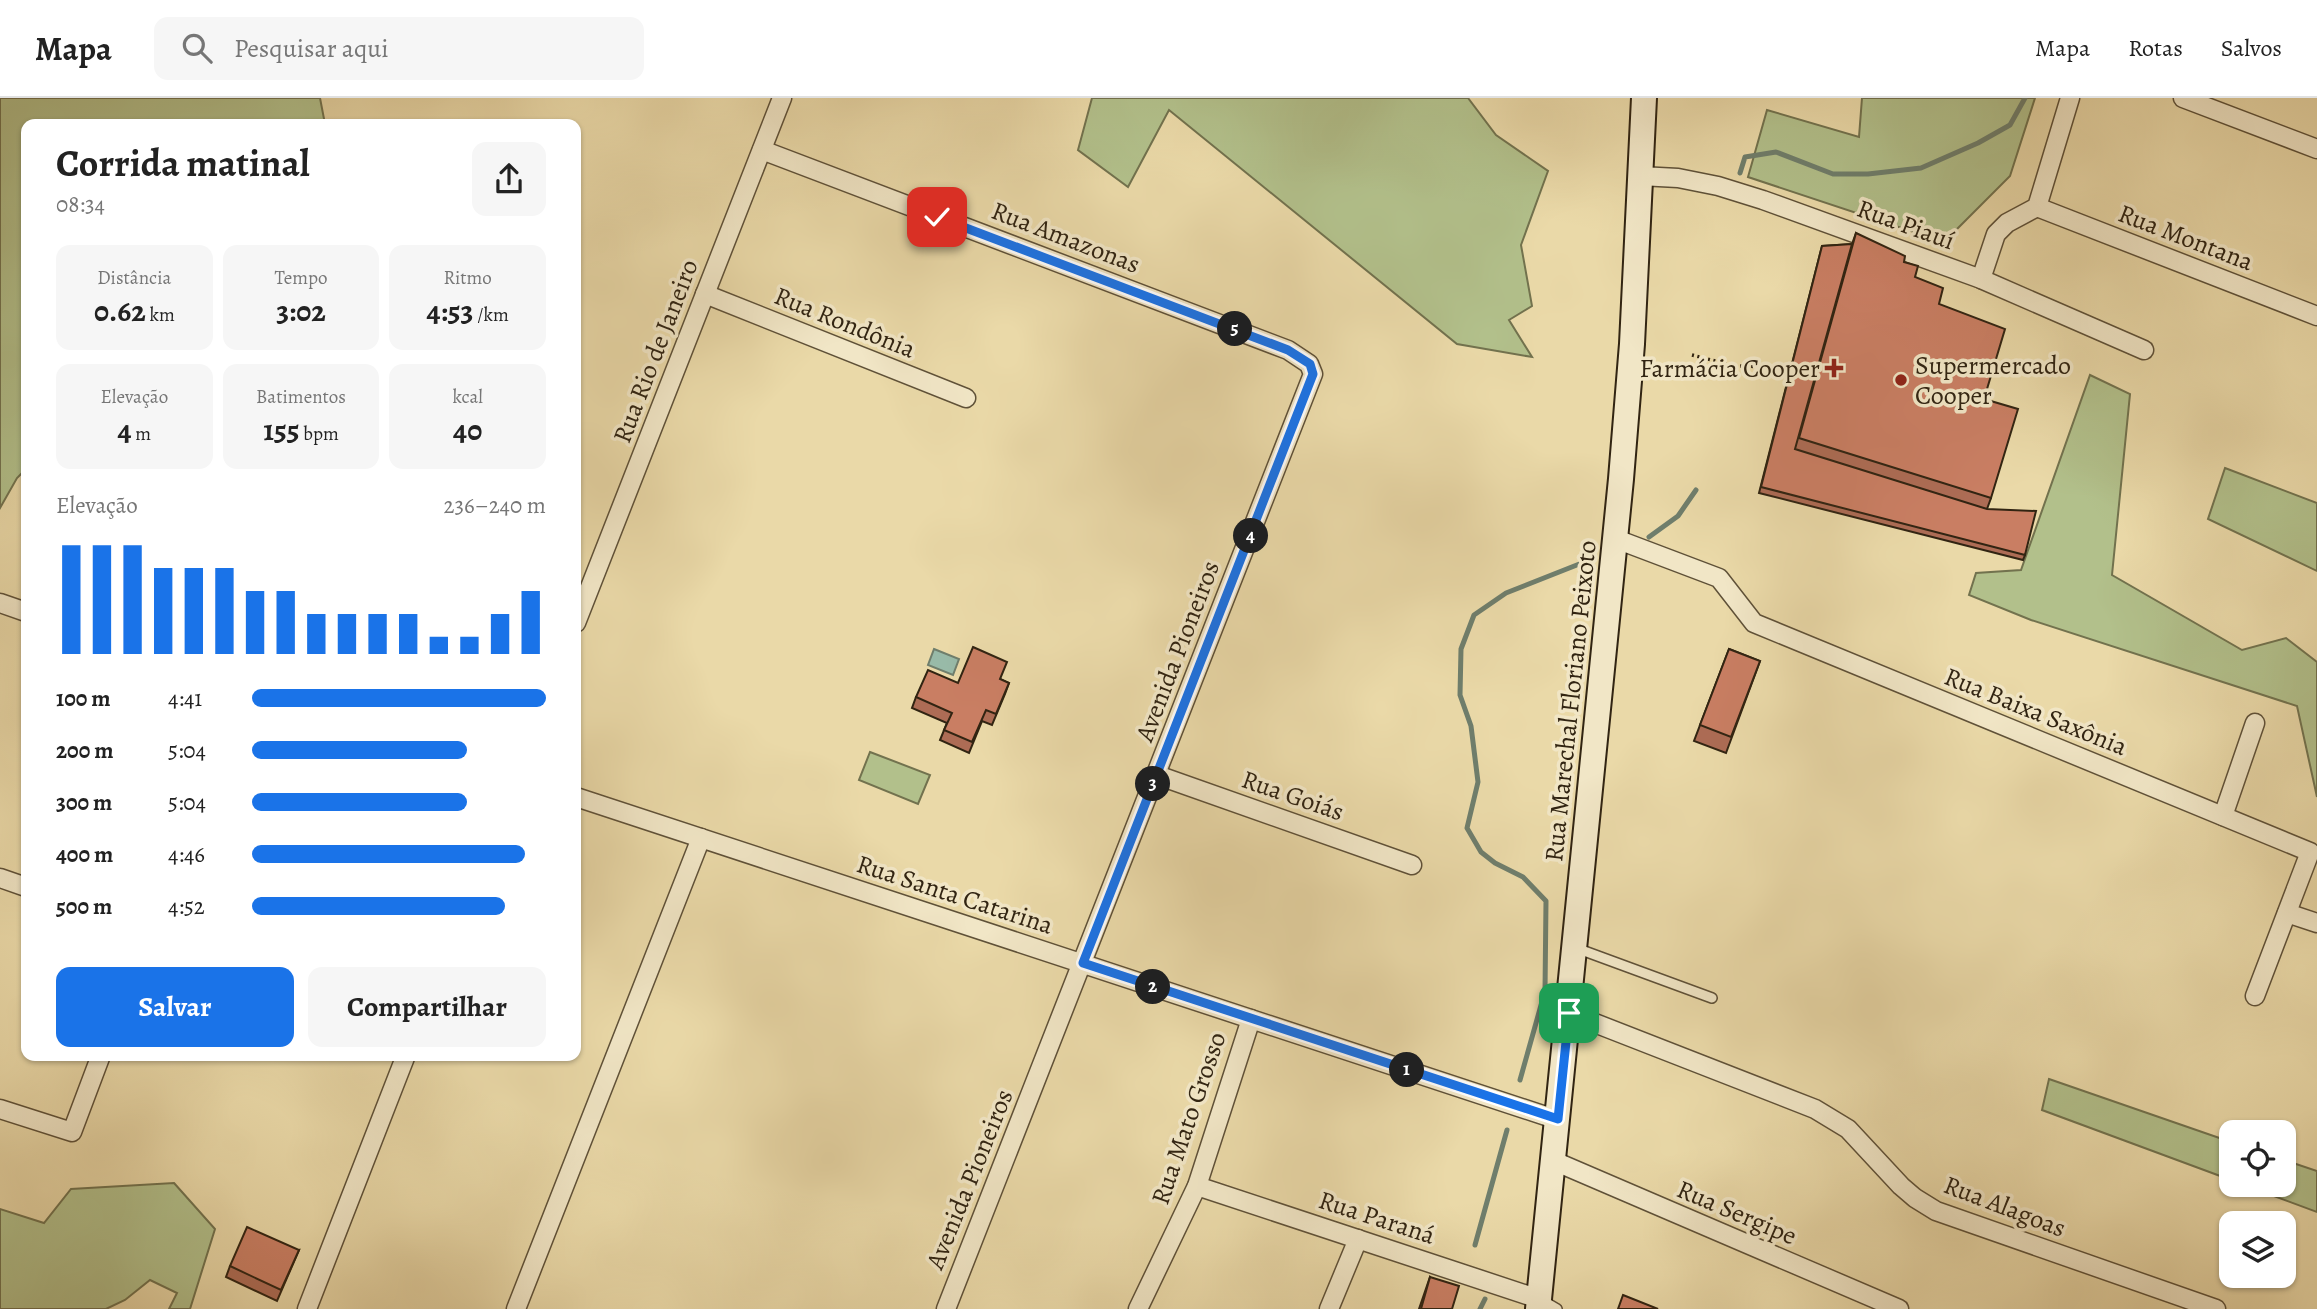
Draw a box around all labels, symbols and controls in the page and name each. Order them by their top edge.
search box [154,17,644,80]
text: Mapa [35,26,112,71]
icon: search [178,29,216,67]
text: Pesquisar aqui [234,31,389,66]
text: Mapa [2035,32,2090,64]
text: Rotas [2128,32,2183,64]
text: Salvos [2221,32,2282,64]
text: Corrida matinal [56,137,310,189]
button: share [472,142,546,216]
pin [907,187,967,247]
text: 08:34 [56,189,105,220]
street label: Rua Piauí [1852,191,1959,258]
street label: Rua Amazonas [986,193,1145,282]
street label: Rua Montana [2113,196,2258,279]
icon: check [918,198,956,236]
street label: Rua Rio de Janeiro [604,254,707,448]
text: Distância [97,265,171,291]
text: Tempo [274,265,328,291]
text: Ritmo [444,265,492,291]
street label: Rua Rondônia [769,278,921,367]
text: 0.62 [94,291,146,331]
text: 3:02 [276,291,326,331]
text: 4:53 [427,291,474,331]
text: km [146,302,175,328]
text: /km [474,302,509,328]
pin: 5 [1218,312,1252,346]
text: 5 [1230,315,1239,341]
place label: Supermercado Cooper [1915,348,2071,413]
place label: Farmácia Cooper [1639,351,1820,386]
marker: Farmácia Cooper [1826,360,1842,376]
marker: Supermercado Cooper [1893,372,1909,388]
text: Elevação [101,384,168,410]
text: Batimentos [256,384,346,410]
text: kcal [452,384,483,410]
text: 4 [117,410,132,450]
text: 155 [263,410,300,450]
text: 40 [453,410,482,450]
text: m [132,421,151,447]
text: bpm [300,421,339,447]
text: Elevação [56,490,138,521]
text: 236–240 m [444,490,546,521]
pin: 4 [1234,518,1268,554]
text: 4 [1246,522,1255,548]
street label: Rua Marechal Floriano Peixoto [1536,539,1605,863]
street label: Avenida Pioneiros [1127,556,1228,748]
street label: Rua Baixa Saxônia [1939,659,2132,764]
text: 100 m [56,683,111,714]
text: 4:41 [168,683,202,714]
text: 200 m [56,735,114,766]
text: 5:04 [168,735,206,766]
street label: Rua Goiás [1237,762,1349,829]
pin: 3 [1136,766,1170,802]
text: 3 [1148,770,1157,796]
text: 300 m [56,787,112,818]
text: 5:04 [168,787,206,818]
text: 400 m [56,839,113,870]
text: 4:46 [168,839,205,870]
street label: Rua Santa Catarina [852,846,1058,943]
text: 500 m [56,891,112,922]
text: 4:52 [168,891,205,922]
button: Salvar [56,967,294,1047]
button: Compartilhar [308,967,546,1047]
pin: 2 [1136,970,1170,1004]
text: 2 [1148,973,1157,999]
pin [1539,983,1599,1043]
icon: arrive [1550,994,1588,1032]
street label: Rua Mato Grosso [1143,1027,1234,1209]
pin: 1 [1390,1052,1424,1088]
text: 1 [1403,1056,1410,1082]
street label: Avenida Pioneiros [917,1084,1021,1275]
map controls [2219,1120,2296,1288]
button: locate [2219,1120,2296,1197]
street label: Rua Alagoas [1939,1167,2071,1246]
street label: Rua Sergipe [1671,1172,1802,1253]
street label: Rua Paraná [1314,1182,1440,1253]
button: layers [2219,1211,2296,1288]

